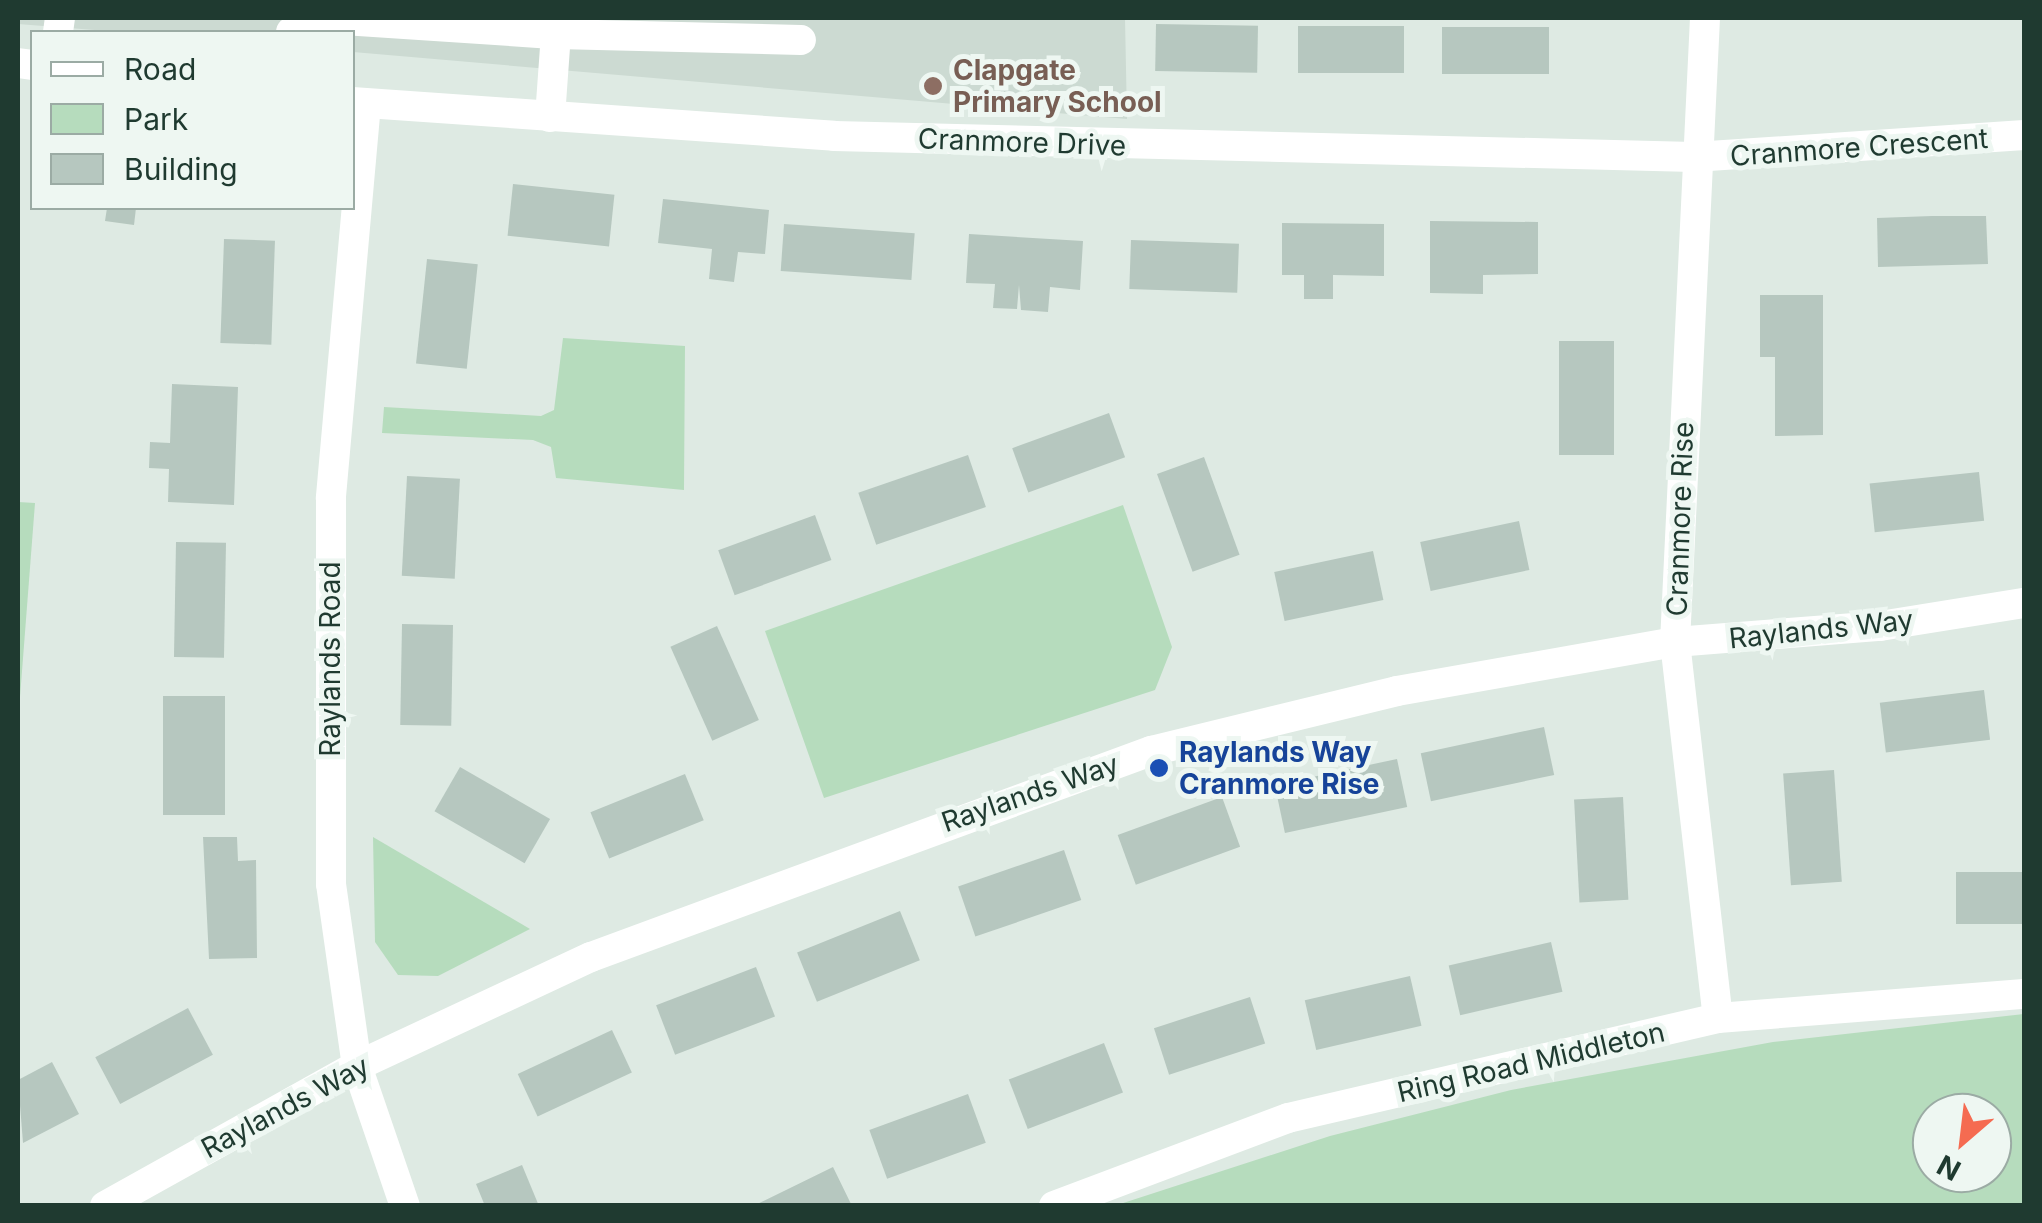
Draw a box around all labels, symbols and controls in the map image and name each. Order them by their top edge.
legend [30,30,355,210]
text: Road [124,51,196,87]
place label: Clapgate Primary School [953,53,1162,119]
marker: Clapgate Primary School [922,75,944,97]
text: Park [124,101,188,137]
street label: Cranmore Crescent [1729,121,1989,173]
street label: Cranmore Drive [917,122,1127,162]
text: Building [124,151,238,187]
street label: Cranmore Rise [1660,421,1700,617]
street label: Raylands Road [313,561,347,757]
street label: Raylands Way [1727,603,1915,655]
place label: Raylands Way Cranmore Rise [1179,735,1380,801]
street label: Raylands Way [937,747,1123,839]
marker: Raylands Way Cranmore Rise [1148,757,1170,779]
street label: Ring Road Middleton [1394,1015,1668,1109]
street label: Raylands Way [195,1049,375,1165]
north arrow [1912,1093,2012,1193]
text: N [1931,1148,1966,1188]

